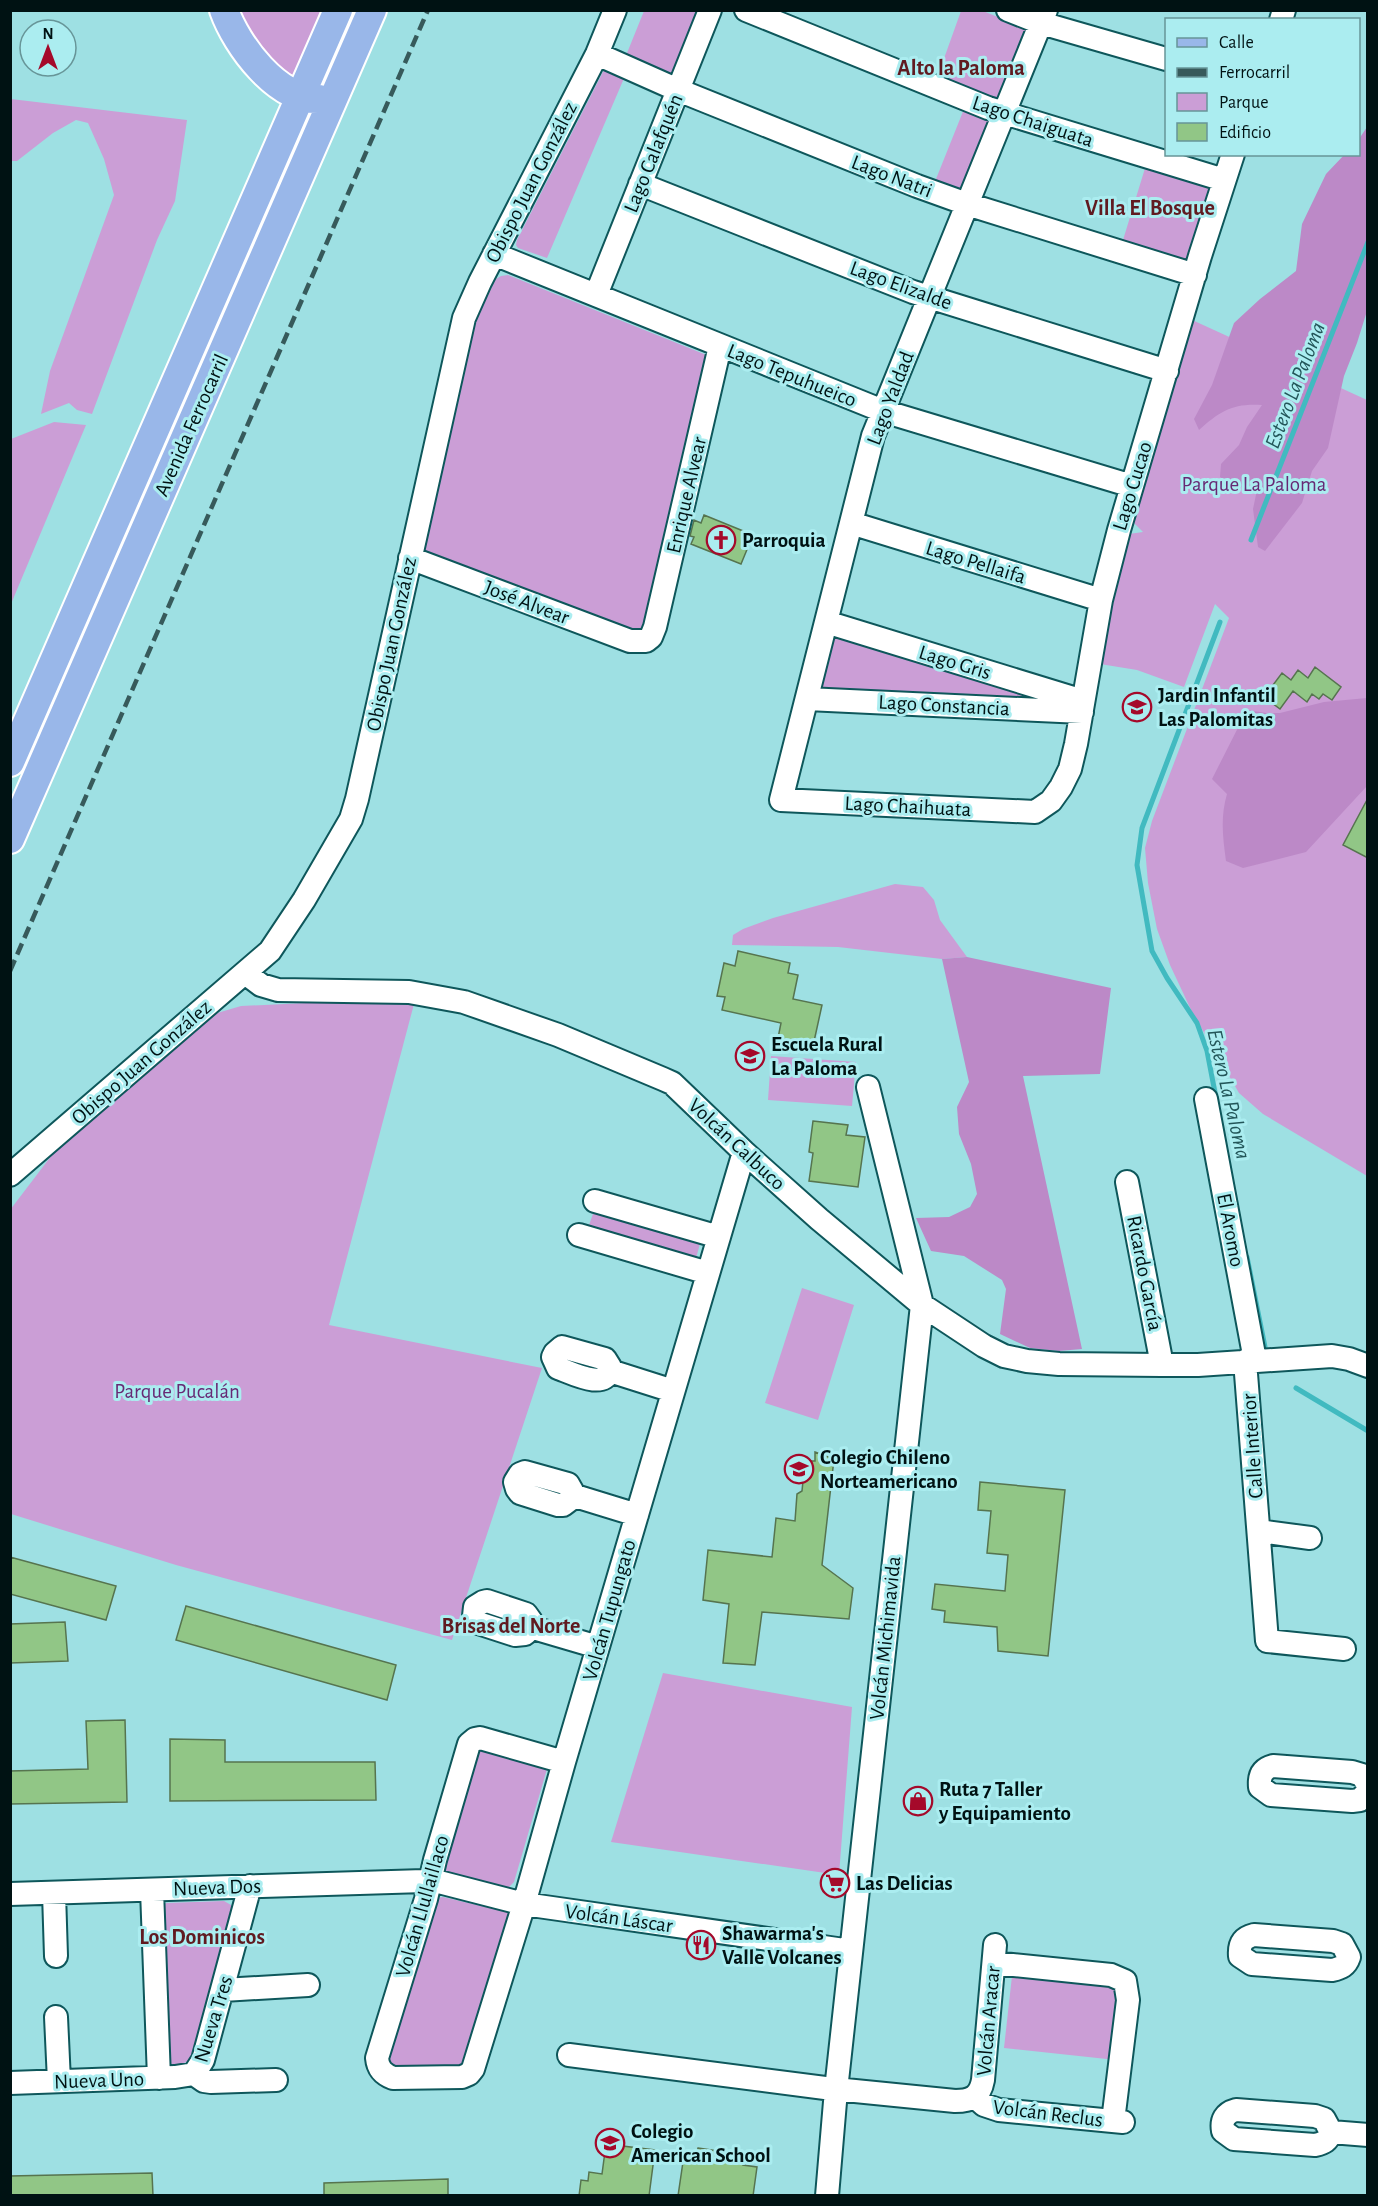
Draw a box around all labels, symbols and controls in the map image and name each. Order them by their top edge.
north arrow [18,18,78,78]
legend [1165,18,1360,156]
text: N [42,26,54,42]
text: Calle [1219,34,1254,52]
district label: Alto la Paloma [897,57,1025,79]
text: Ferrocarril [1219,64,1290,82]
street label: Lago Calafquén [620,91,687,215]
street label: Lago Chaiguata [970,92,1096,151]
text: Parque [1219,94,1268,112]
street label: Obispo Juan González [482,98,581,266]
text: Edificio [1219,124,1271,142]
street label: Lago Natri [849,151,935,201]
district label: Villa El Bosque [1085,197,1215,219]
street label: Lago Elizalde [847,257,955,314]
water label: Estero La Paloma [1261,319,1329,451]
street label: Lago Tepuhueico [724,340,859,411]
street label: Lago Yaldad [863,348,918,448]
street label: Avenida Ferrocarril [151,351,232,499]
street label: Enrique Alvear [663,435,710,555]
street label: Lago Cucao [1109,439,1156,533]
park label: Parque La Paloma [1182,474,1327,495]
church icon: Parroquia [705,524,737,556]
place label: Parroquia [742,530,826,551]
street label: Lago Pellaifa [923,537,1029,588]
street label: Obispo Juan González [363,555,420,733]
street label: José Alvear [481,577,572,628]
street label: Lago Gris [916,642,993,683]
place label: Jardin Infantil Las Palomitas [1158,685,1276,730]
school or university icon: Jardin Infantil Las Palomitas [1121,691,1153,723]
street label: Lago Constancia [878,692,1011,719]
street label: Lago Chaihuata [844,793,972,820]
street label: Obispo Juan González [68,996,215,1128]
water label: Estero La Paloma [1203,1027,1255,1161]
place label: Escuela Rural La Paloma [771,1034,883,1079]
school or university icon: Escuela Rural La Paloma [734,1040,766,1072]
street label: Volcán Calbuco [684,1094,789,1194]
street label: El Aromo [1213,1191,1248,1269]
street label: Ricardo García [1123,1214,1166,1333]
park label: Parque Pucalán [114,1381,240,1402]
street label: Calle Interior [1238,1393,1267,1499]
place label: Colegio Chileno Norteamericano [820,1447,958,1492]
school or university icon: Colegio Chileno Norteamericano [783,1453,815,1485]
street label: Volcán Tupungato [579,1537,640,1683]
street label: Volcán Michimavida [866,1555,905,1721]
district label: Brisas del Norte [442,1615,580,1637]
place label: Ruta 7 Taller y Equipamiento [938,1779,1071,1824]
shop icon: Ruta 7 Taller y Equipamiento [902,1785,934,1817]
street label: Volcán Llullaillaco [392,1833,453,1979]
supermarket icon: Las Delicias [819,1867,851,1899]
place label: Las Delicias [856,1873,953,1894]
street label: Nueva Dos [173,1875,261,1900]
street label: Volcán Láscar [564,1901,674,1936]
place label: Shawarma's Valle Volcanes [722,1923,842,1968]
district label: Los Dominicos [139,1926,265,1948]
restaurant icon: Shawarma's Valle Volcanes [685,1929,717,1961]
street label: Volcán Aracar [973,1965,1004,2077]
street label: Nueva Tres [190,1973,237,2065]
street label: Nueva Uno [54,2068,144,2093]
street label: Volcán Reclus [992,2096,1104,2131]
place label: Colegio American School [631,2121,771,2166]
school or university icon: Colegio American School [594,2127,626,2159]

